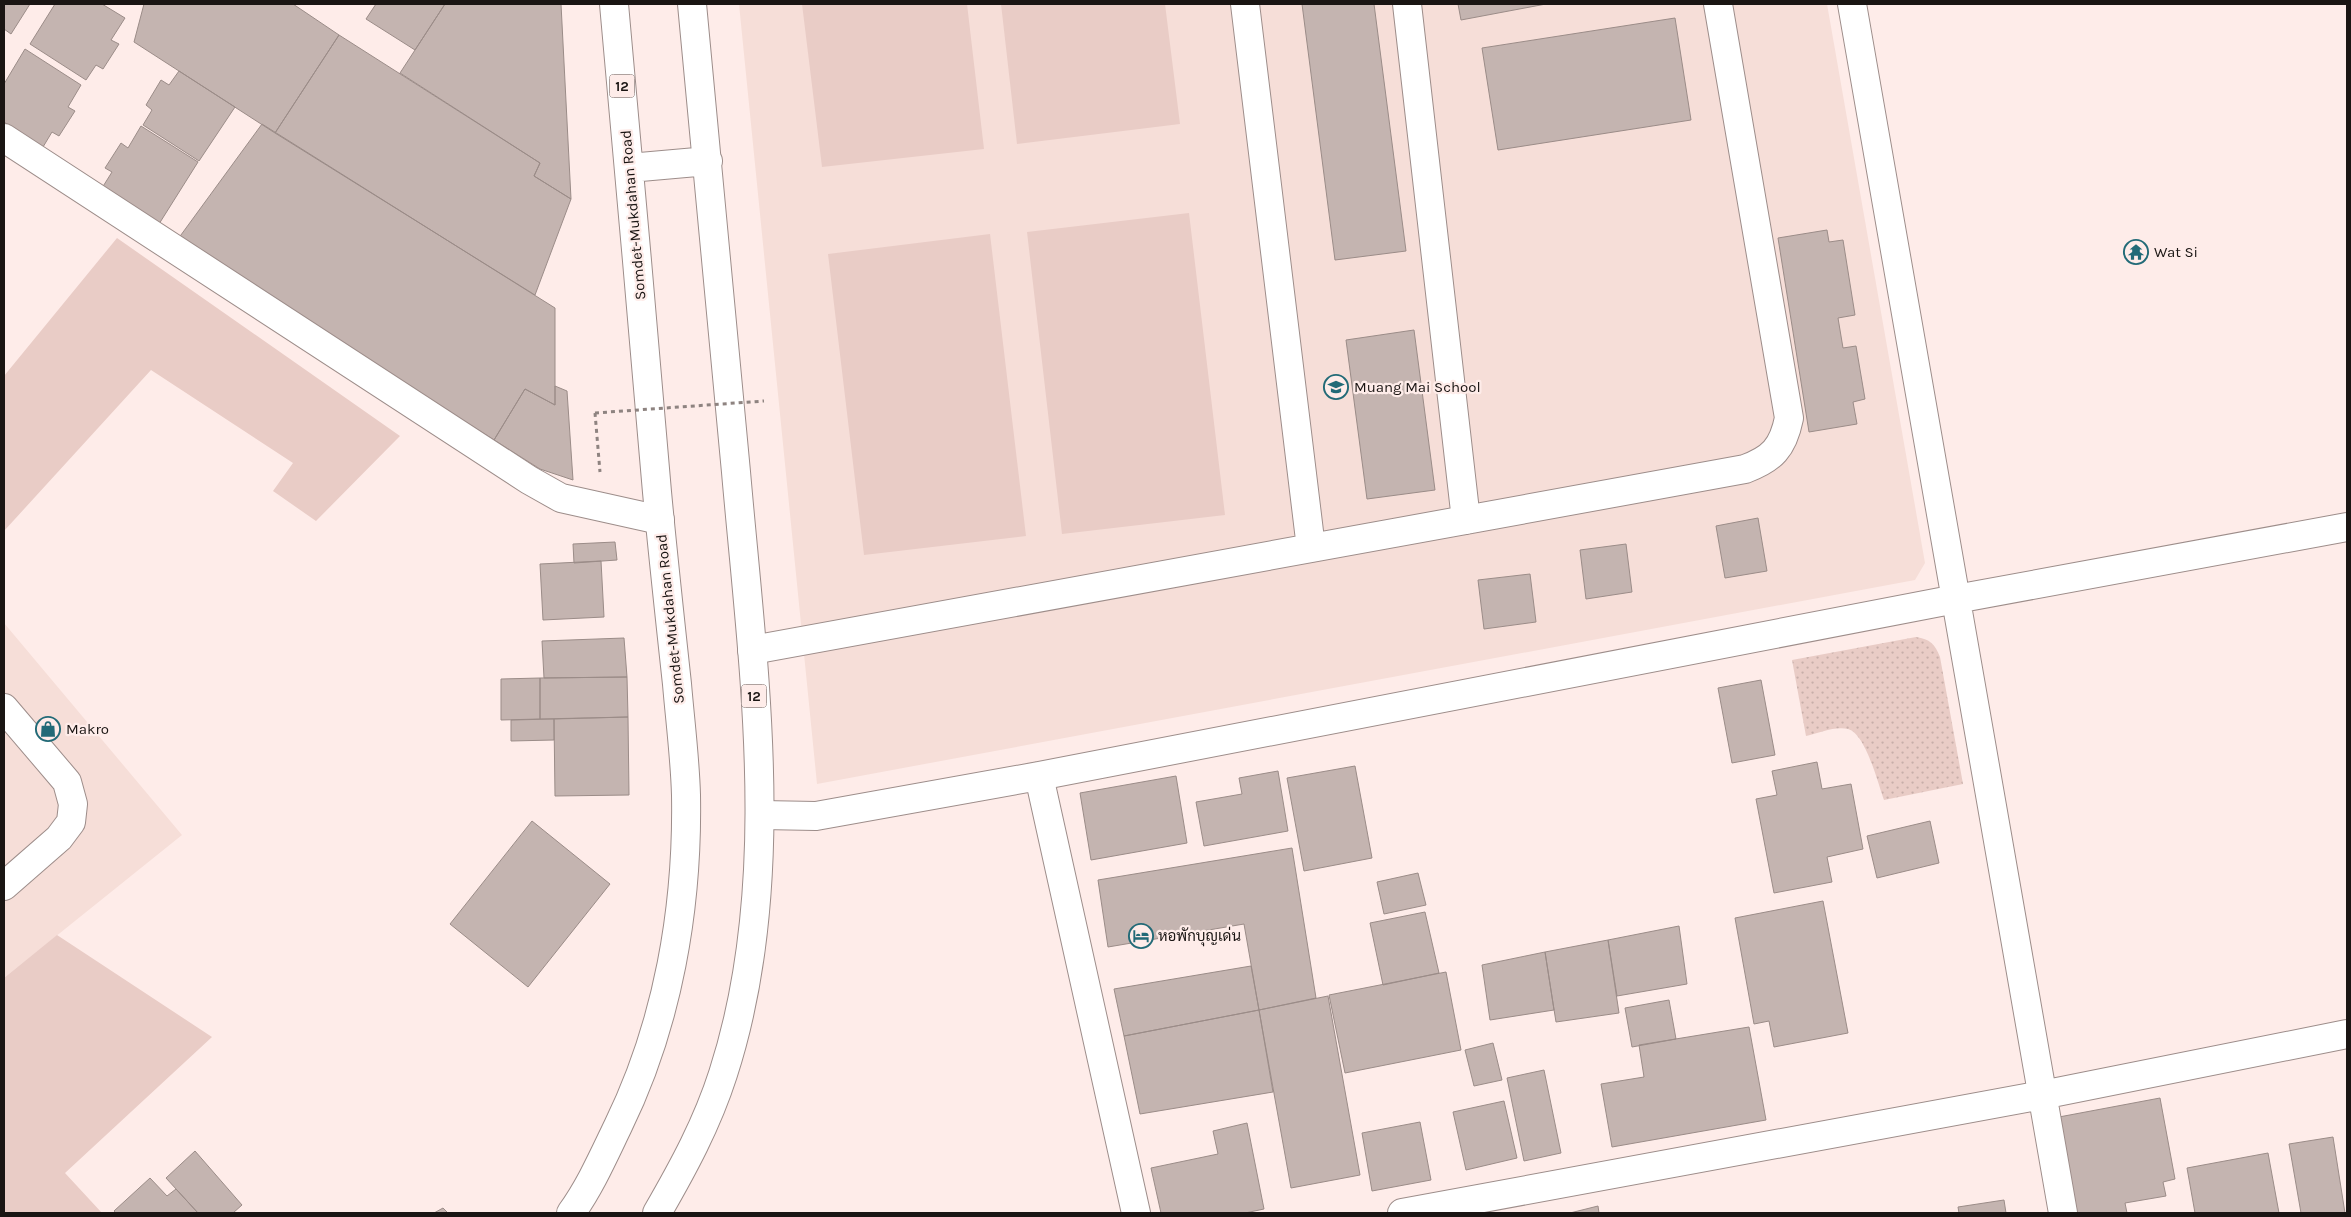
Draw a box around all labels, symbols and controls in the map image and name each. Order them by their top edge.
road number: 12 [610,74,634,98]
street label: Somdet-Mukdahan Road [617,129,649,301]
temple icon: Wat Si [2123,239,2149,265]
place label: Wat Si [2154,243,2198,261]
school or university icon: Muang Mai School [1323,374,1349,400]
place label: Muang Mai School [1354,378,1481,396]
street label: Somdet-Mukdahan Road [652,533,688,705]
road number: 12 [742,684,766,708]
shop icon: Makro [35,716,61,742]
place label: Makro [66,720,109,738]
hotel icon: หอพักบุญเด่น [1128,923,1154,949]
place label: หอพักบุญเด่น [1158,926,1241,947]

